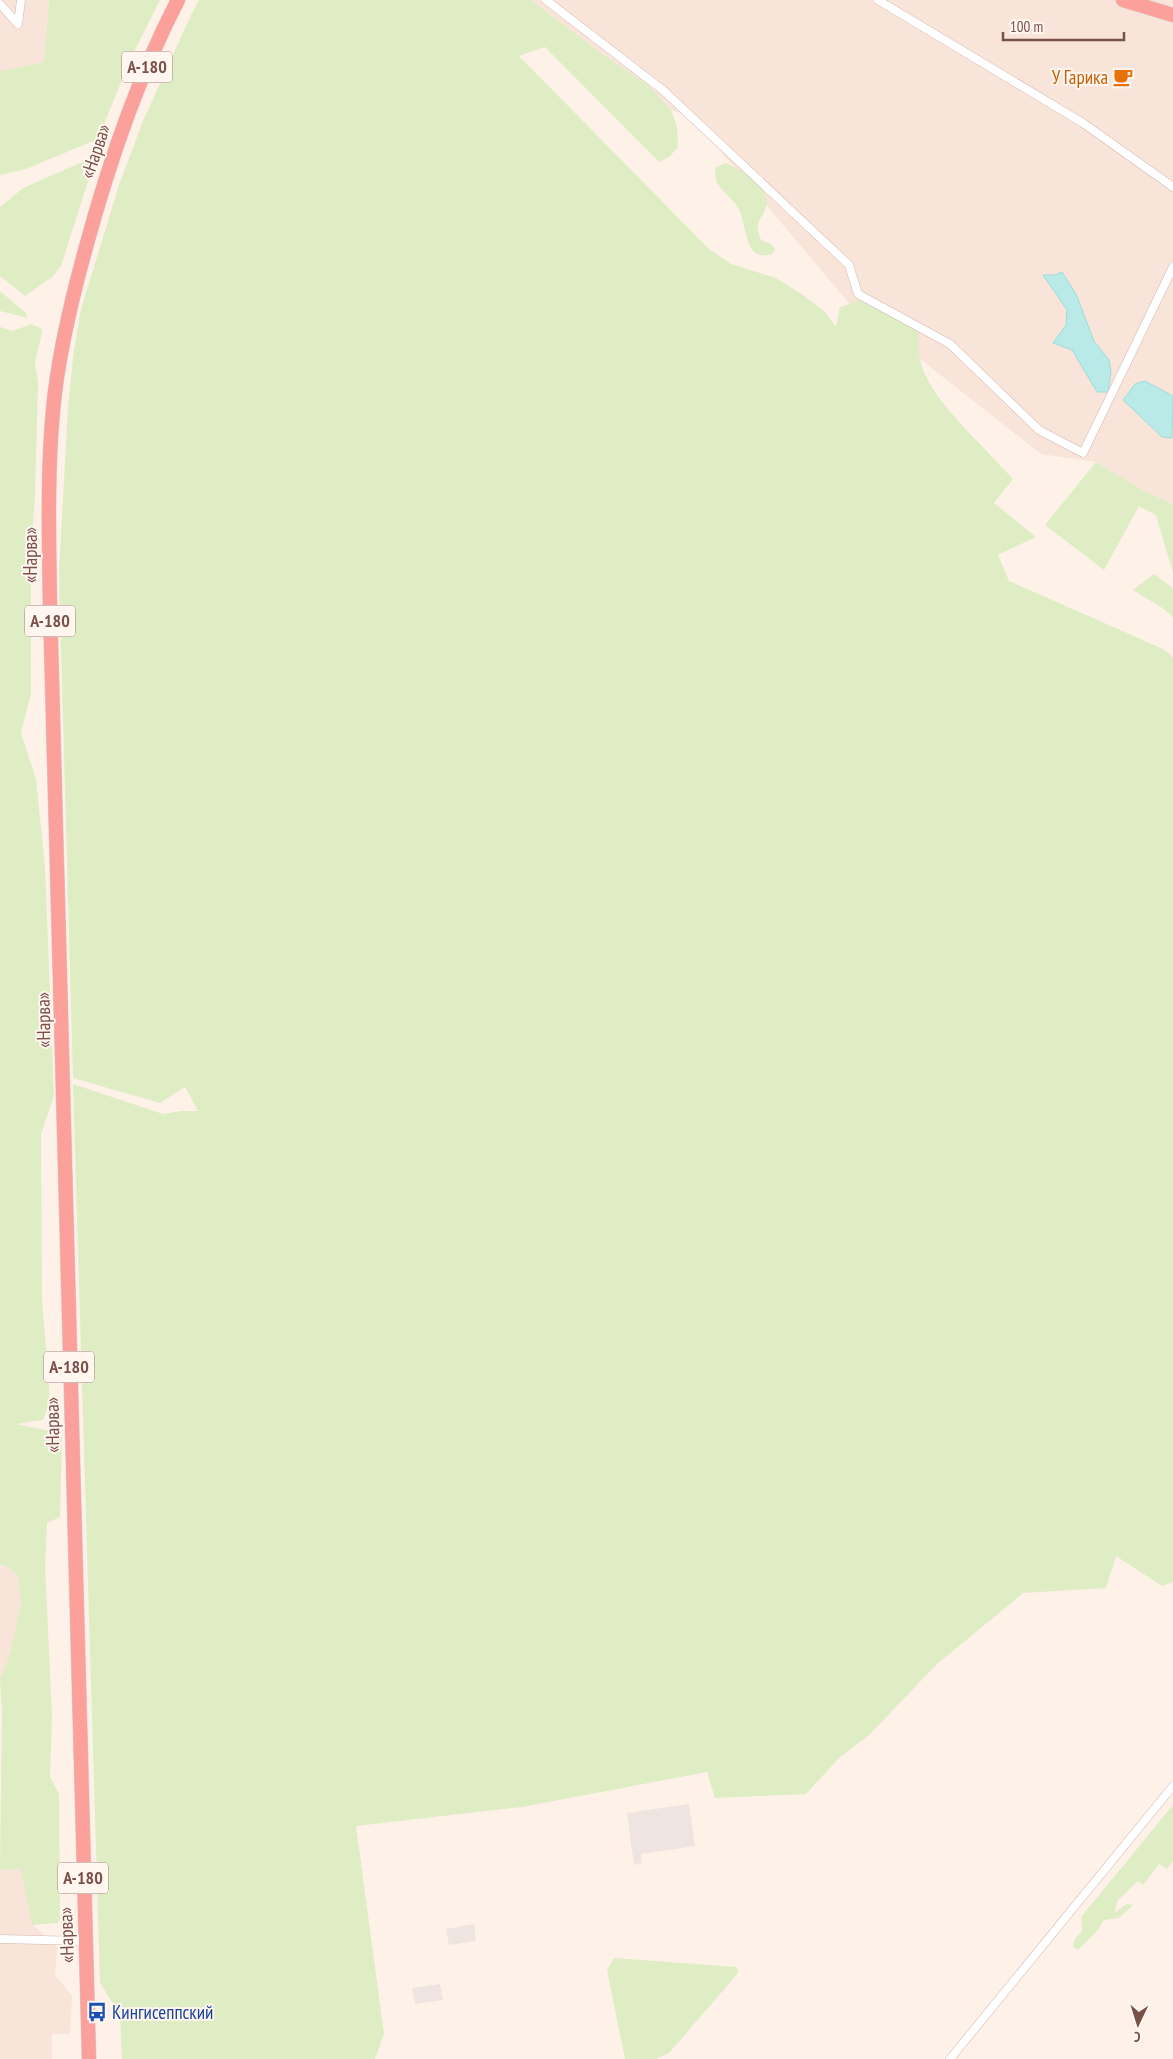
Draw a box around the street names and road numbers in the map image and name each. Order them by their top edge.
road number: А-180 [122,52,172,82]
street label: «Нарва» [75,121,115,181]
street label: «Нарва» [18,527,42,583]
road number: А-180 [25,606,75,636]
street label: «Нарва» [31,992,55,1048]
road number: А-180 [44,1351,94,1382]
street label: «Нарва» [40,1397,64,1453]
road number: А-180 [58,1862,108,1894]
street label: «Нарва» [53,1907,79,1963]

